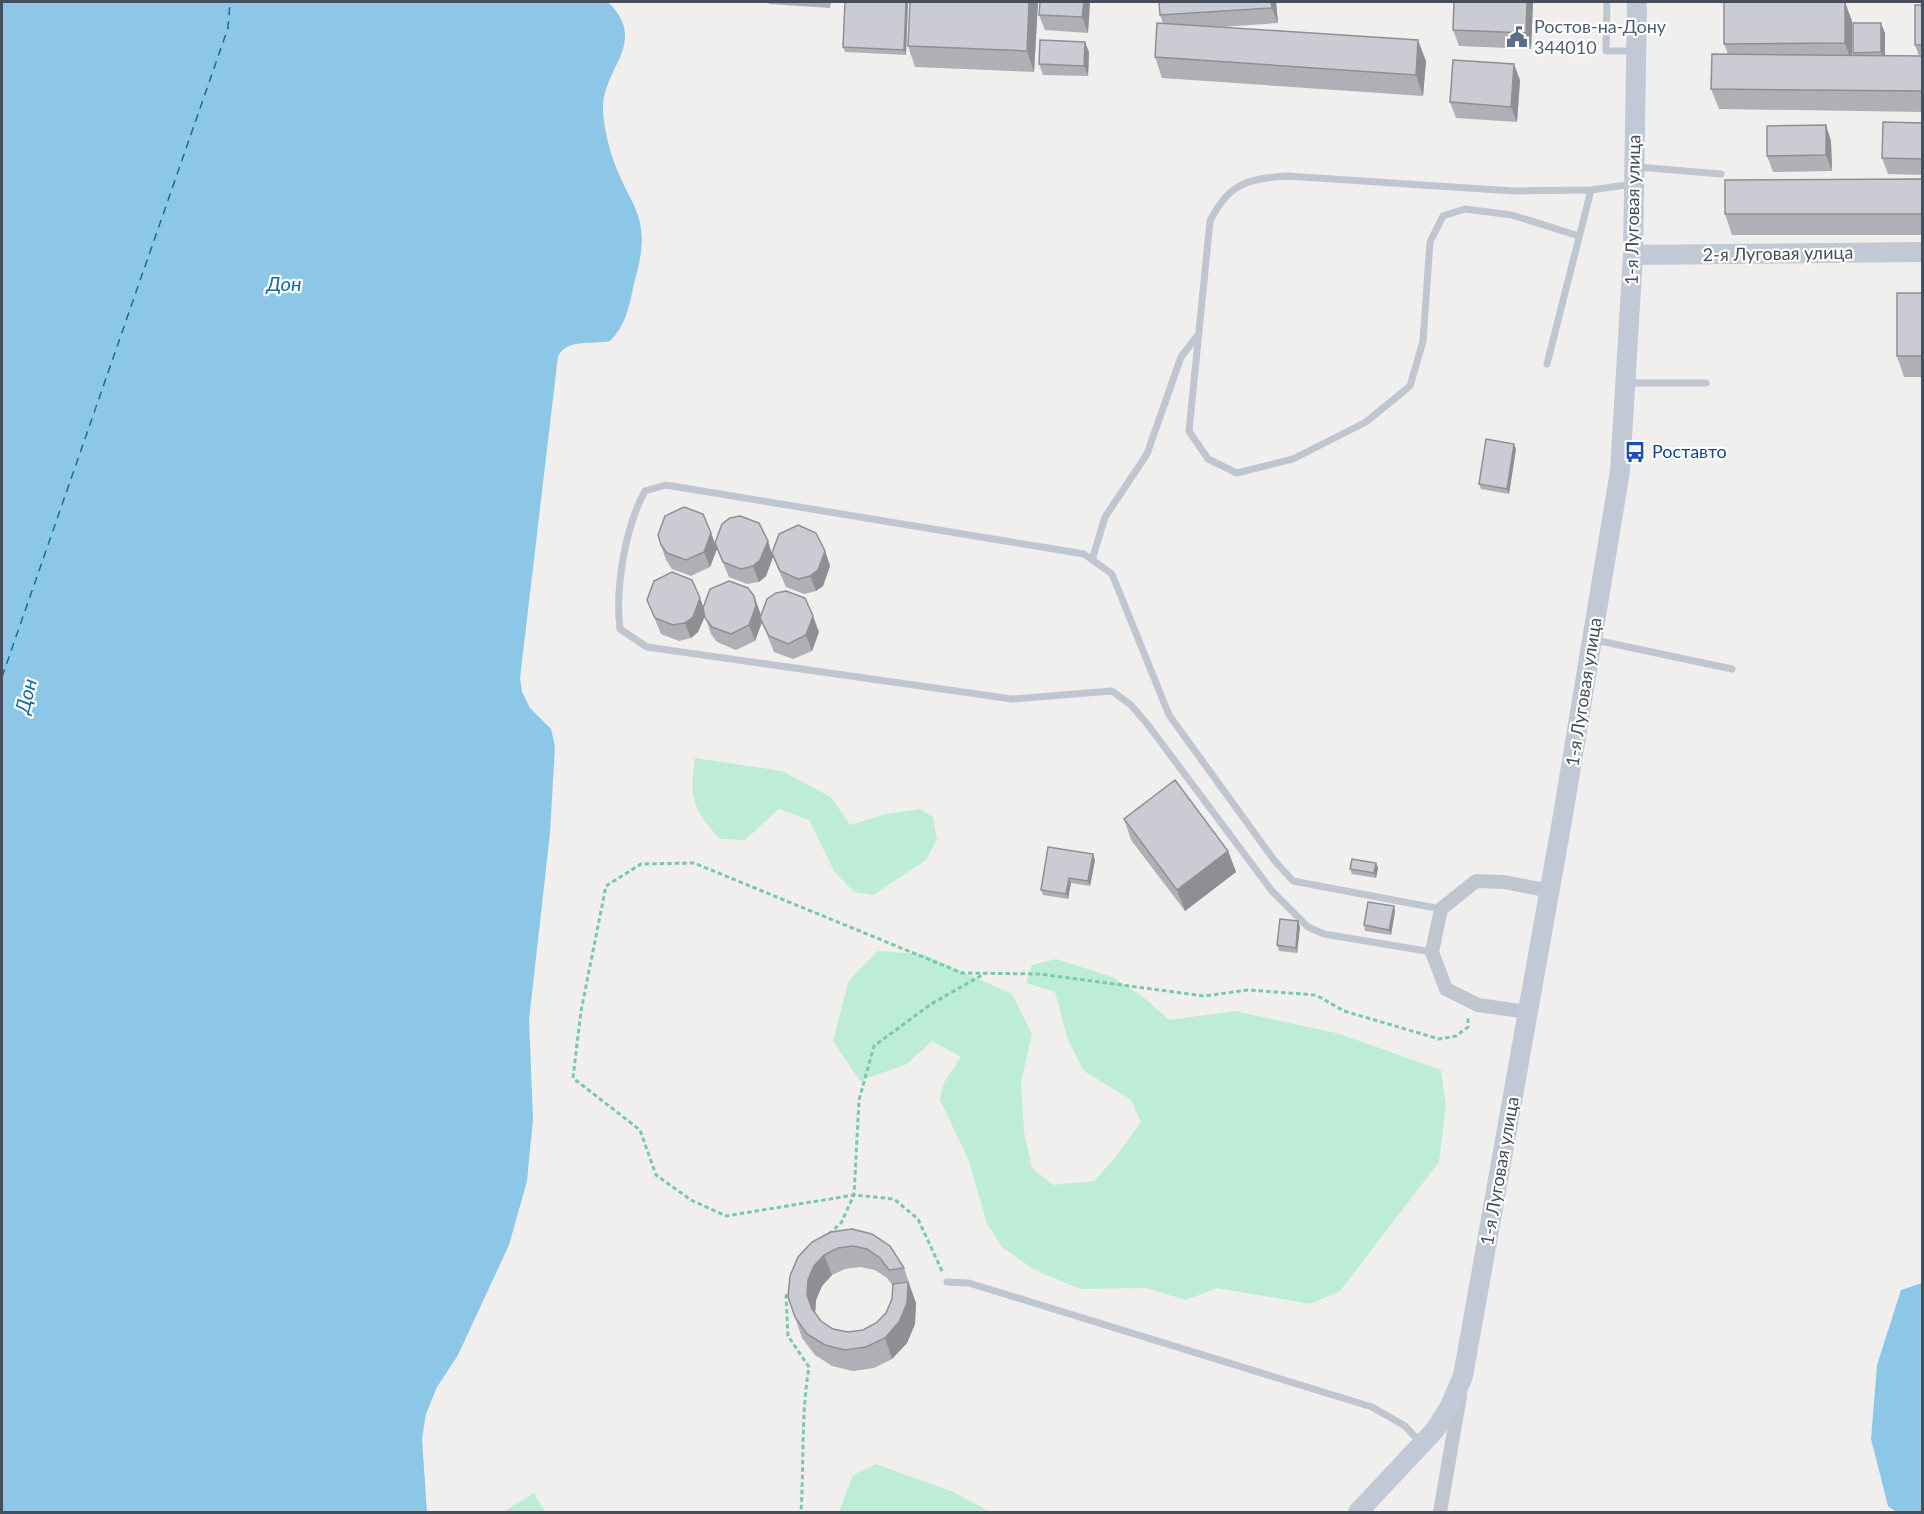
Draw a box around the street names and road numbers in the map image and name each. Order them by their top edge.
street label: 1-я Луговая улица [1620,135,1644,285]
street label: 2-я Луговая улица [1703,241,1853,265]
street label: 1-я Луговая улица [1560,616,1606,768]
street label: 1-я Луговая улица [1475,1095,1523,1247]

